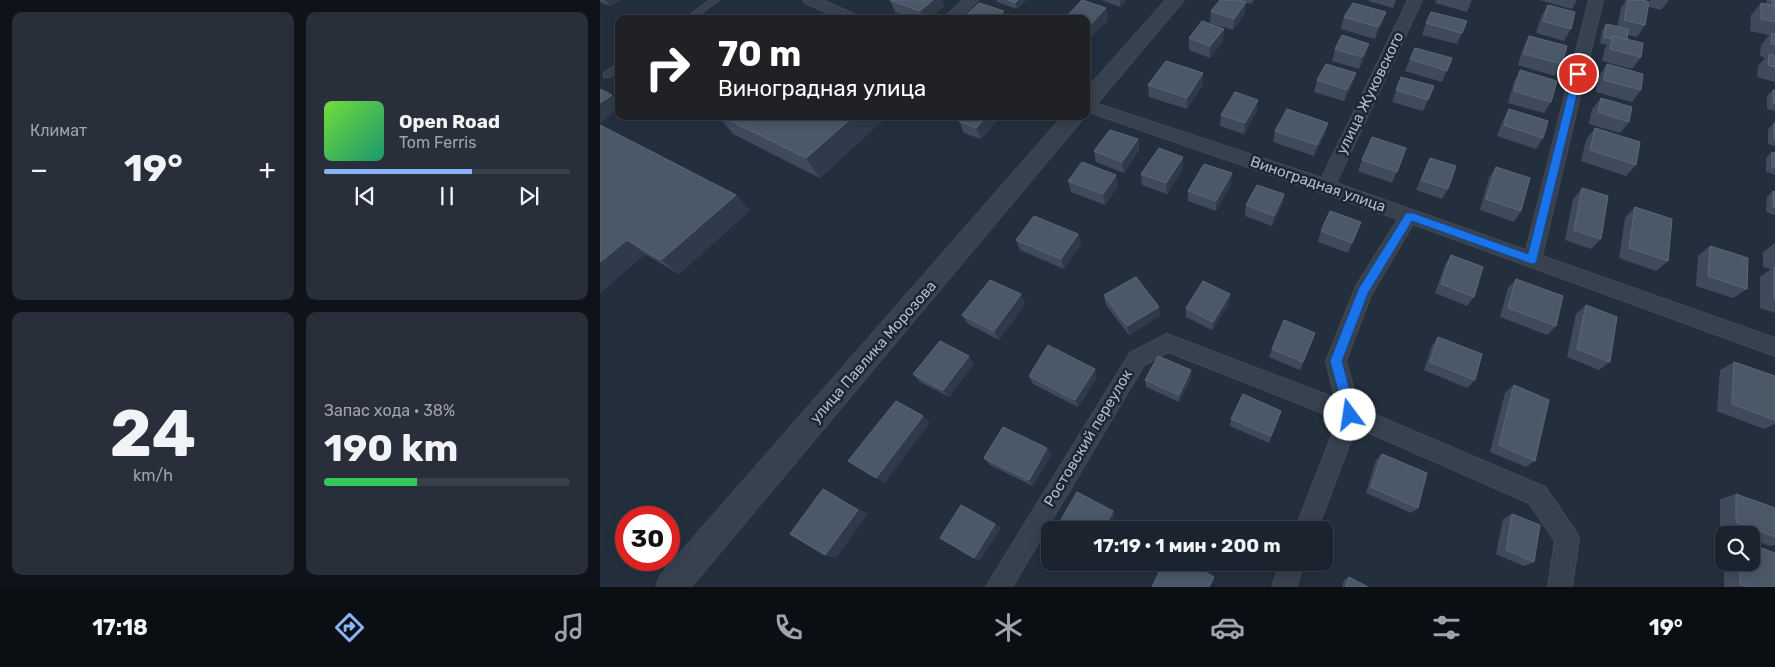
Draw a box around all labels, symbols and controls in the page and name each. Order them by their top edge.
street label: улица Жуковского [1333,29,1407,157]
text: 70 m [718,33,801,75]
icon: right [635,35,700,100]
pin [1557,53,1599,95]
icon: arrive [1564,60,1592,88]
text: Виноградная улица [718,75,926,102]
text: Open Road [399,110,500,133]
text: Климат [30,121,87,140]
text: Tom Ferris [399,133,476,152]
text: 19° [124,145,183,191]
street label: Виноградная улица [1248,152,1388,216]
text: − [30,153,48,186]
text: + [259,153,276,186]
icon: previous [351,182,379,210]
icon: pause [433,182,461,210]
icon: next [515,182,543,210]
street label: улица Павлика Морозова [806,277,940,427]
street label: Ростовский переулок [1040,366,1136,510]
position arrow [1323,388,1375,440]
text: 24 [110,395,196,472]
text: Запас хода · 38% [324,401,455,420]
text: 190 km [324,425,458,471]
text: km/h [133,466,173,485]
speed limit sign: 30 [615,506,680,571]
map controls [1715,526,1760,571]
button: search [1715,526,1760,571]
text: 17:19 · 1 мин · 200 m [1093,534,1281,557]
icon: directions [332,610,367,645]
icon: music [552,610,587,645]
icon: phone [771,610,806,645]
icon: climate [991,610,1026,645]
icon: car [1210,610,1245,645]
icon: filters [1429,610,1464,645]
text: 17:18 [92,614,148,641]
text: 19° [1649,614,1683,641]

